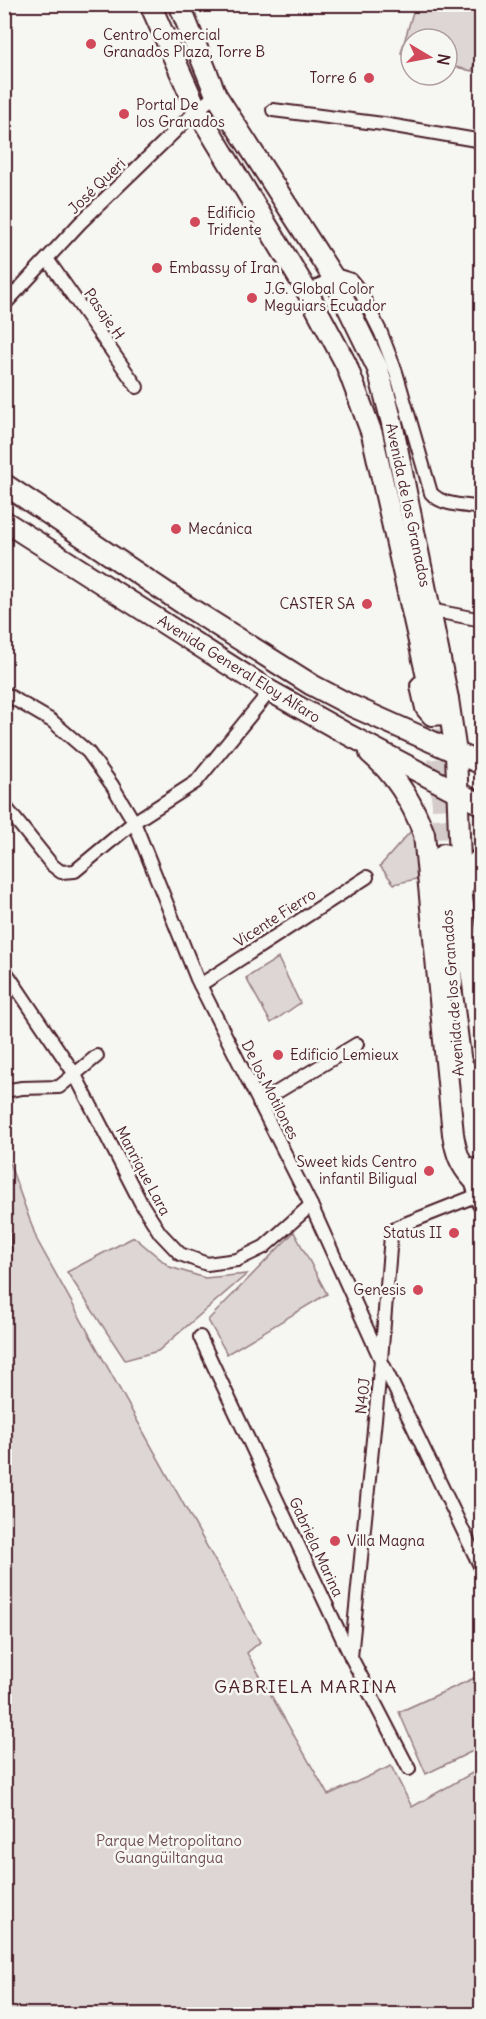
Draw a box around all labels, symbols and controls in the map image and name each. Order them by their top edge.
place label: Centro Comercial Granados Plaza, Torre B [103,25,265,61]
north arrow [399,27,459,87]
marker: Centro Comercial Granados Plaza, Torre B [84,37,98,51]
text: N [433,52,455,67]
place label: Torre 6 [310,68,357,87]
marker: Torre 6 [362,71,376,85]
place label: Portal De los Granados [136,95,225,131]
marker: Portal De los Granados [117,107,131,121]
street label: José Queri [64,154,129,218]
place label: Edificio Tridente [207,203,262,239]
marker: Edificio Tridente [188,215,202,229]
place label: Embassy of Iran [169,258,280,277]
marker: Embassy of Iran [150,261,164,275]
place label: J.G. Global Color Meguiars Ecuador [264,279,386,315]
street label: Pasaje H [80,284,129,343]
marker: J.G. Global Color Meguiars Ecuador [245,291,259,305]
street label: Avenida de los Granados [382,421,435,589]
place label: Mecánica [188,519,253,538]
marker: Mecánica [169,522,183,536]
place label: CASTER SA [279,594,355,613]
marker: CASTER SA [360,597,374,611]
street label: Avenida General Eloy Alfaro [154,611,324,727]
street label: Vicente Fierro [230,884,319,951]
street label: Avenida de los Granados [437,909,468,1077]
street label: De los Motilones [237,1037,304,1143]
place label: Edificio Lemieux [290,1045,399,1064]
marker: Edificio Lemieux [271,1048,285,1062]
street label: Manrique Lara [112,1123,175,1219]
place label: Sweet kids Centro infantil Biligual [296,1152,417,1188]
marker: Sweet kids Centro infantil Biligual [422,1164,436,1178]
place label: Status II [383,1223,442,1242]
marker: Status II [447,1226,461,1240]
place label: Genesis [353,1280,406,1299]
marker: Genesis [411,1283,425,1297]
street label: N40J [351,1377,374,1415]
street label: Gabriela Marina [285,1494,348,1600]
place label: Villa Magna [347,1531,425,1550]
marker: Villa Magna [328,1534,342,1548]
district label: GABRIELA MARINA [214,1675,398,1698]
park label: Parque Metropolitano Guangüiltangua [96,1831,242,1867]

